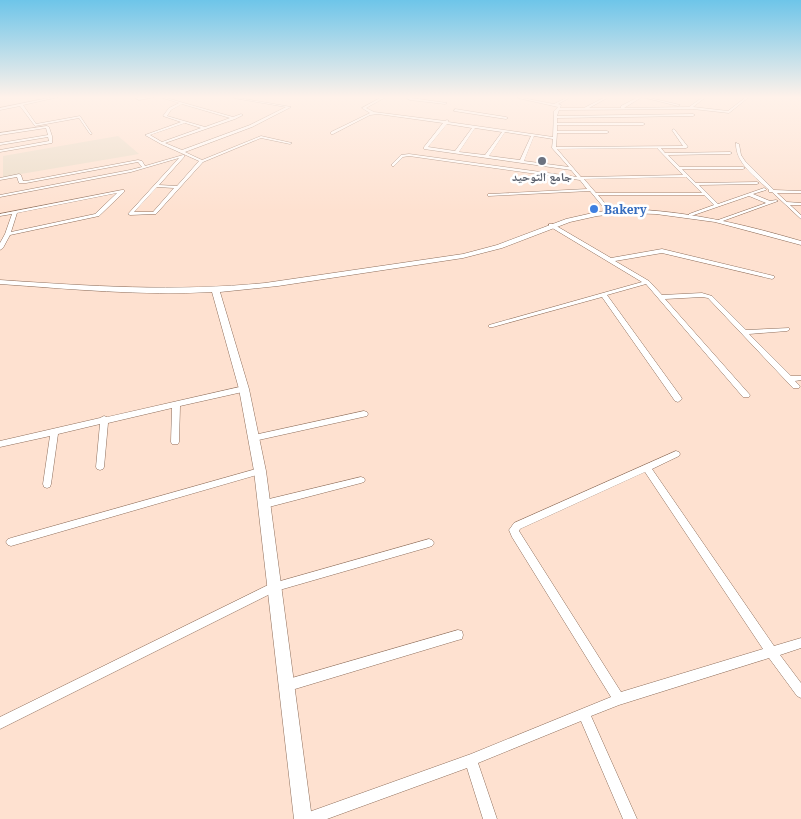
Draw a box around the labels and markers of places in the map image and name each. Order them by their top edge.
marker: جامع التوحيد [536,155,548,167]
place label: جامع التوحيد [512,168,572,185]
place label: Bakery [604,201,647,218]
marker: Bakery [588,203,600,215]

